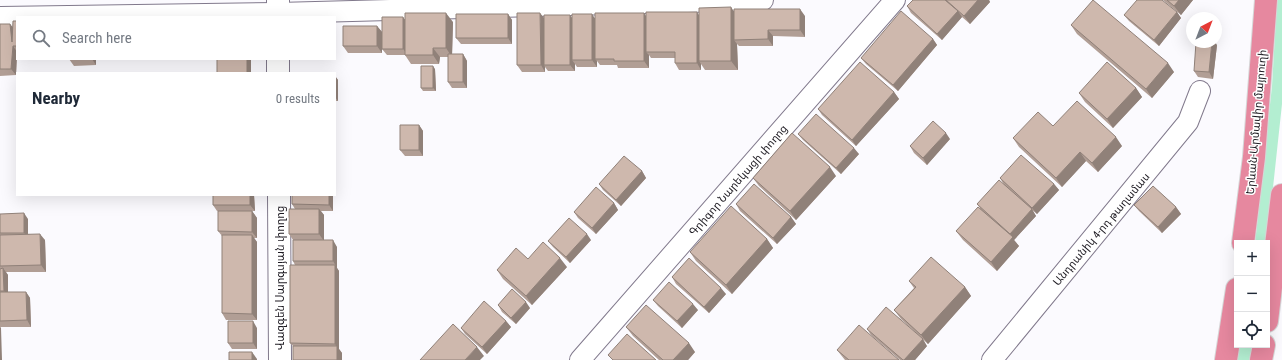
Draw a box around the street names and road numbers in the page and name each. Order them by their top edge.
street label: Երևան-Արմավիր մայրուղի [1244,49,1269,195]
street label: Գրիգոր Նարեկացի փողոց [687,122,790,239]
street label: Անդրանիկ 4-րդ թաղամաս [1050,170,1152,288]
street label: Վազգեն Սարգսյան փողոց [274,206,287,350]

